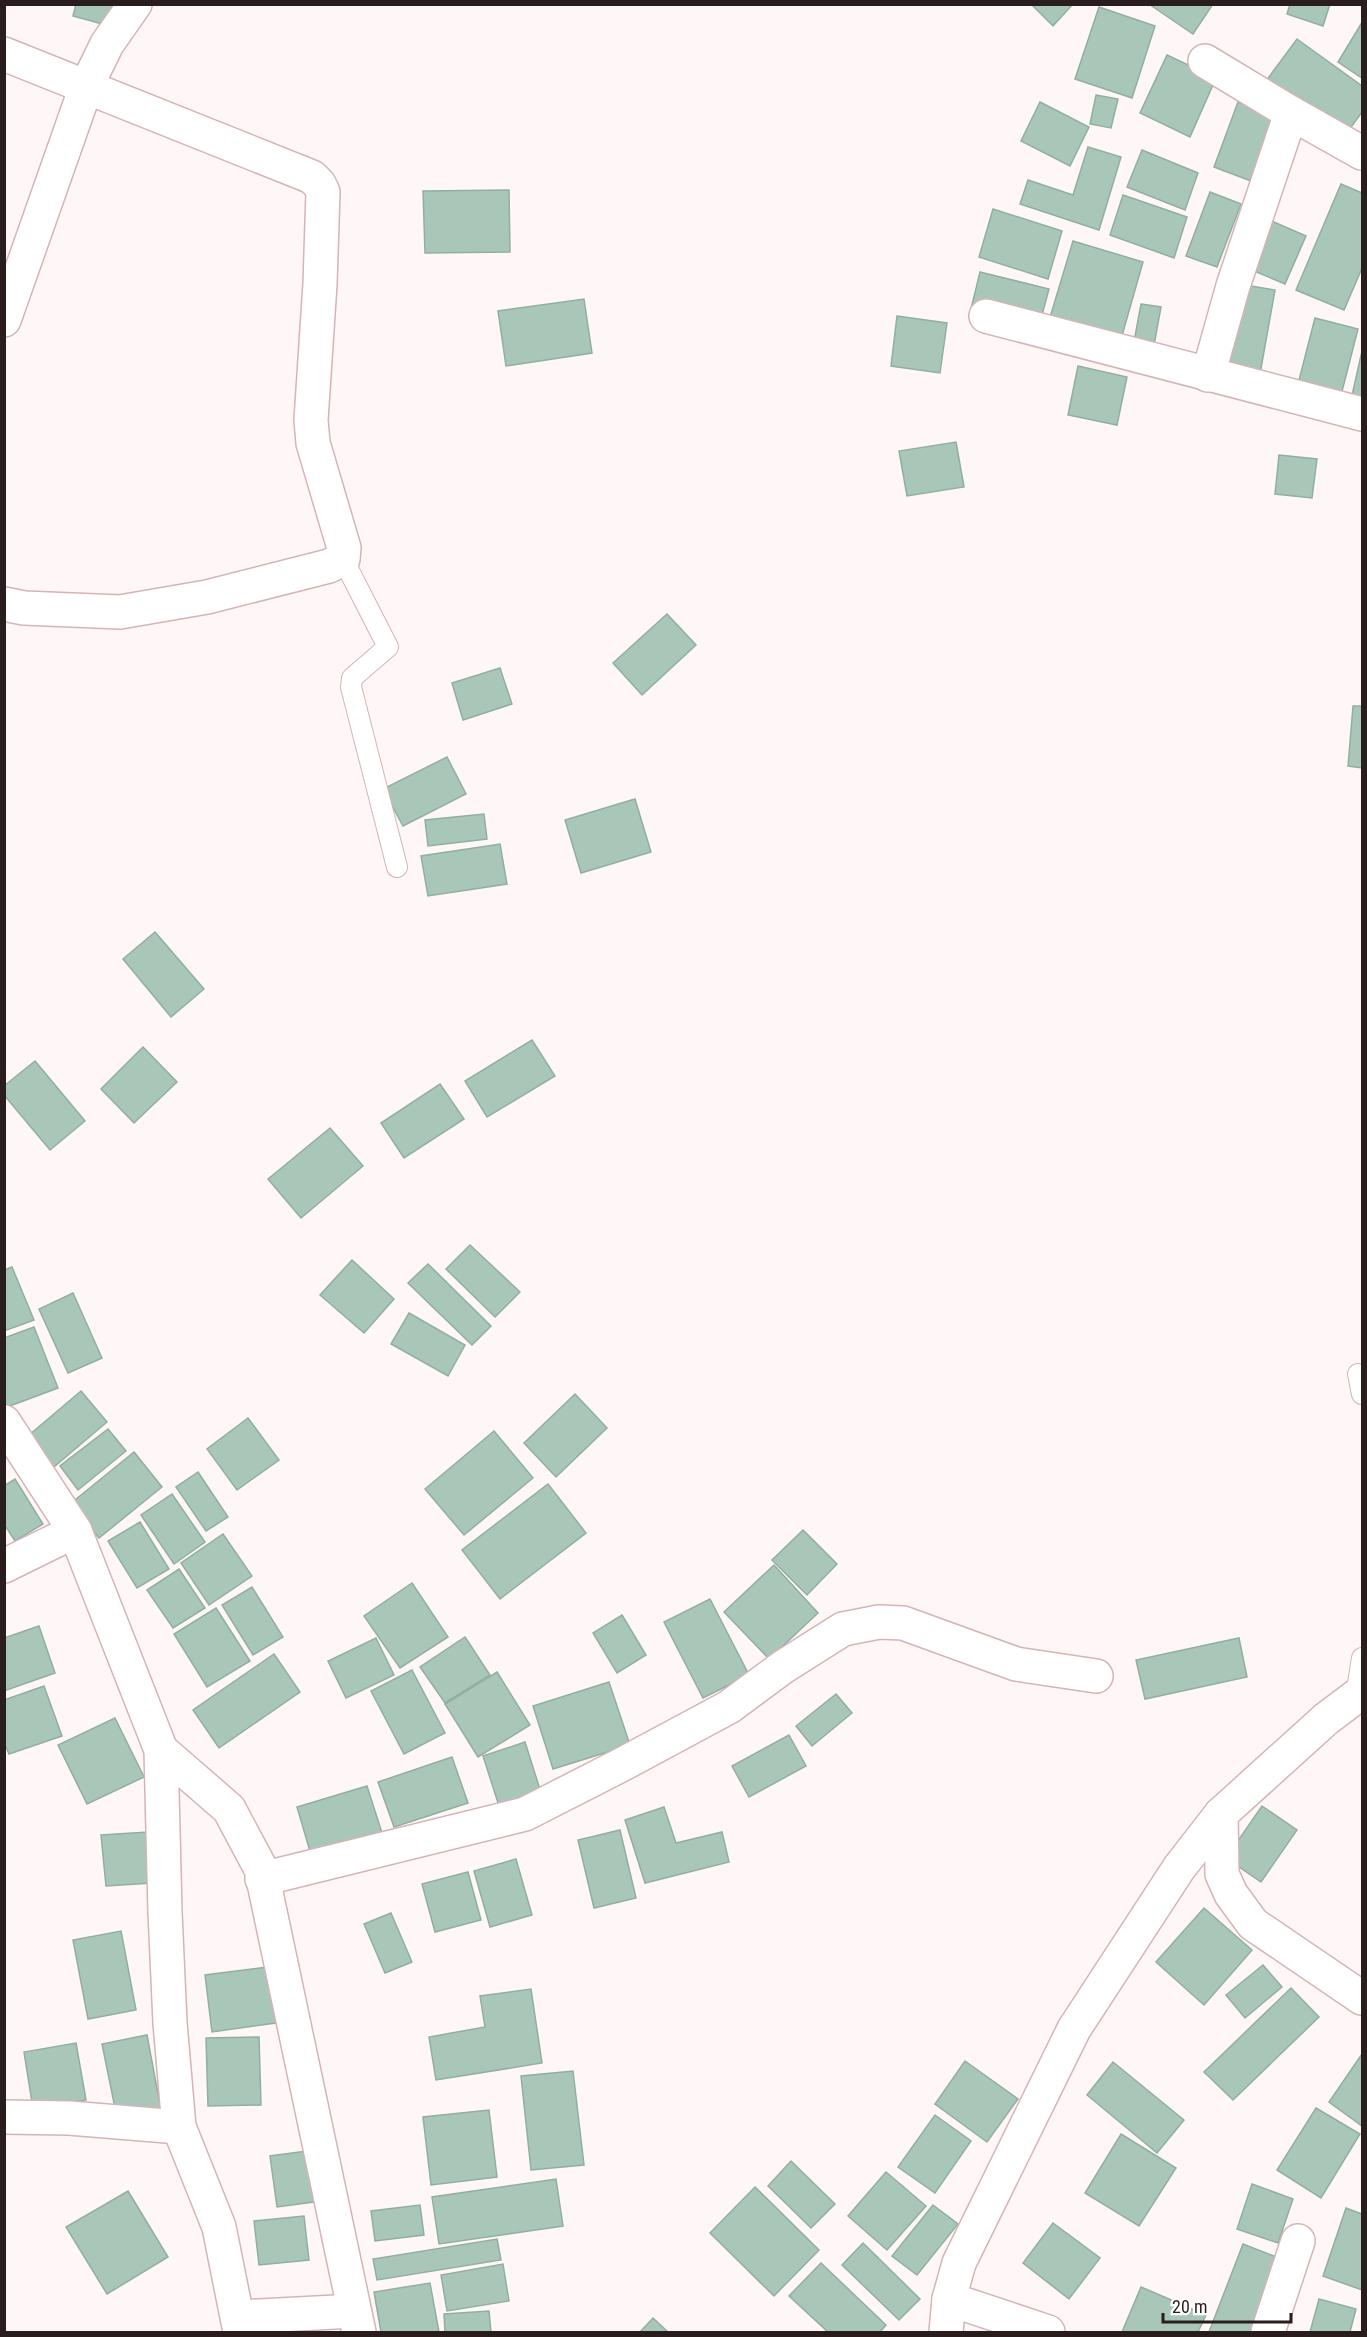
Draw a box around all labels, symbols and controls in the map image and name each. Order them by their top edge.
scale bar [1163,2286,1290,2324]
text: 20 m [1172,2296,1207,2317]

